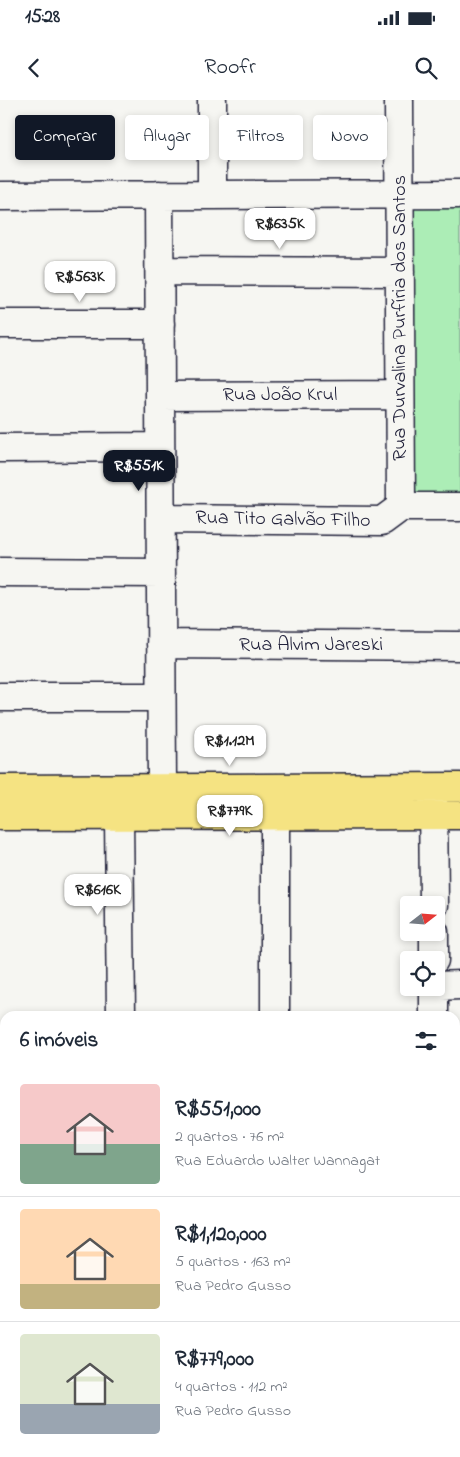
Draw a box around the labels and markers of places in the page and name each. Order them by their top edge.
pin: R$635K [239,208,321,250]
pin: R$563K [39,260,121,303]
pin: R$551K [98,450,180,492]
pin: R$1.12M [184,724,276,767]
pin: R$779K [189,794,271,837]
pin: R$616K [57,874,139,916]

